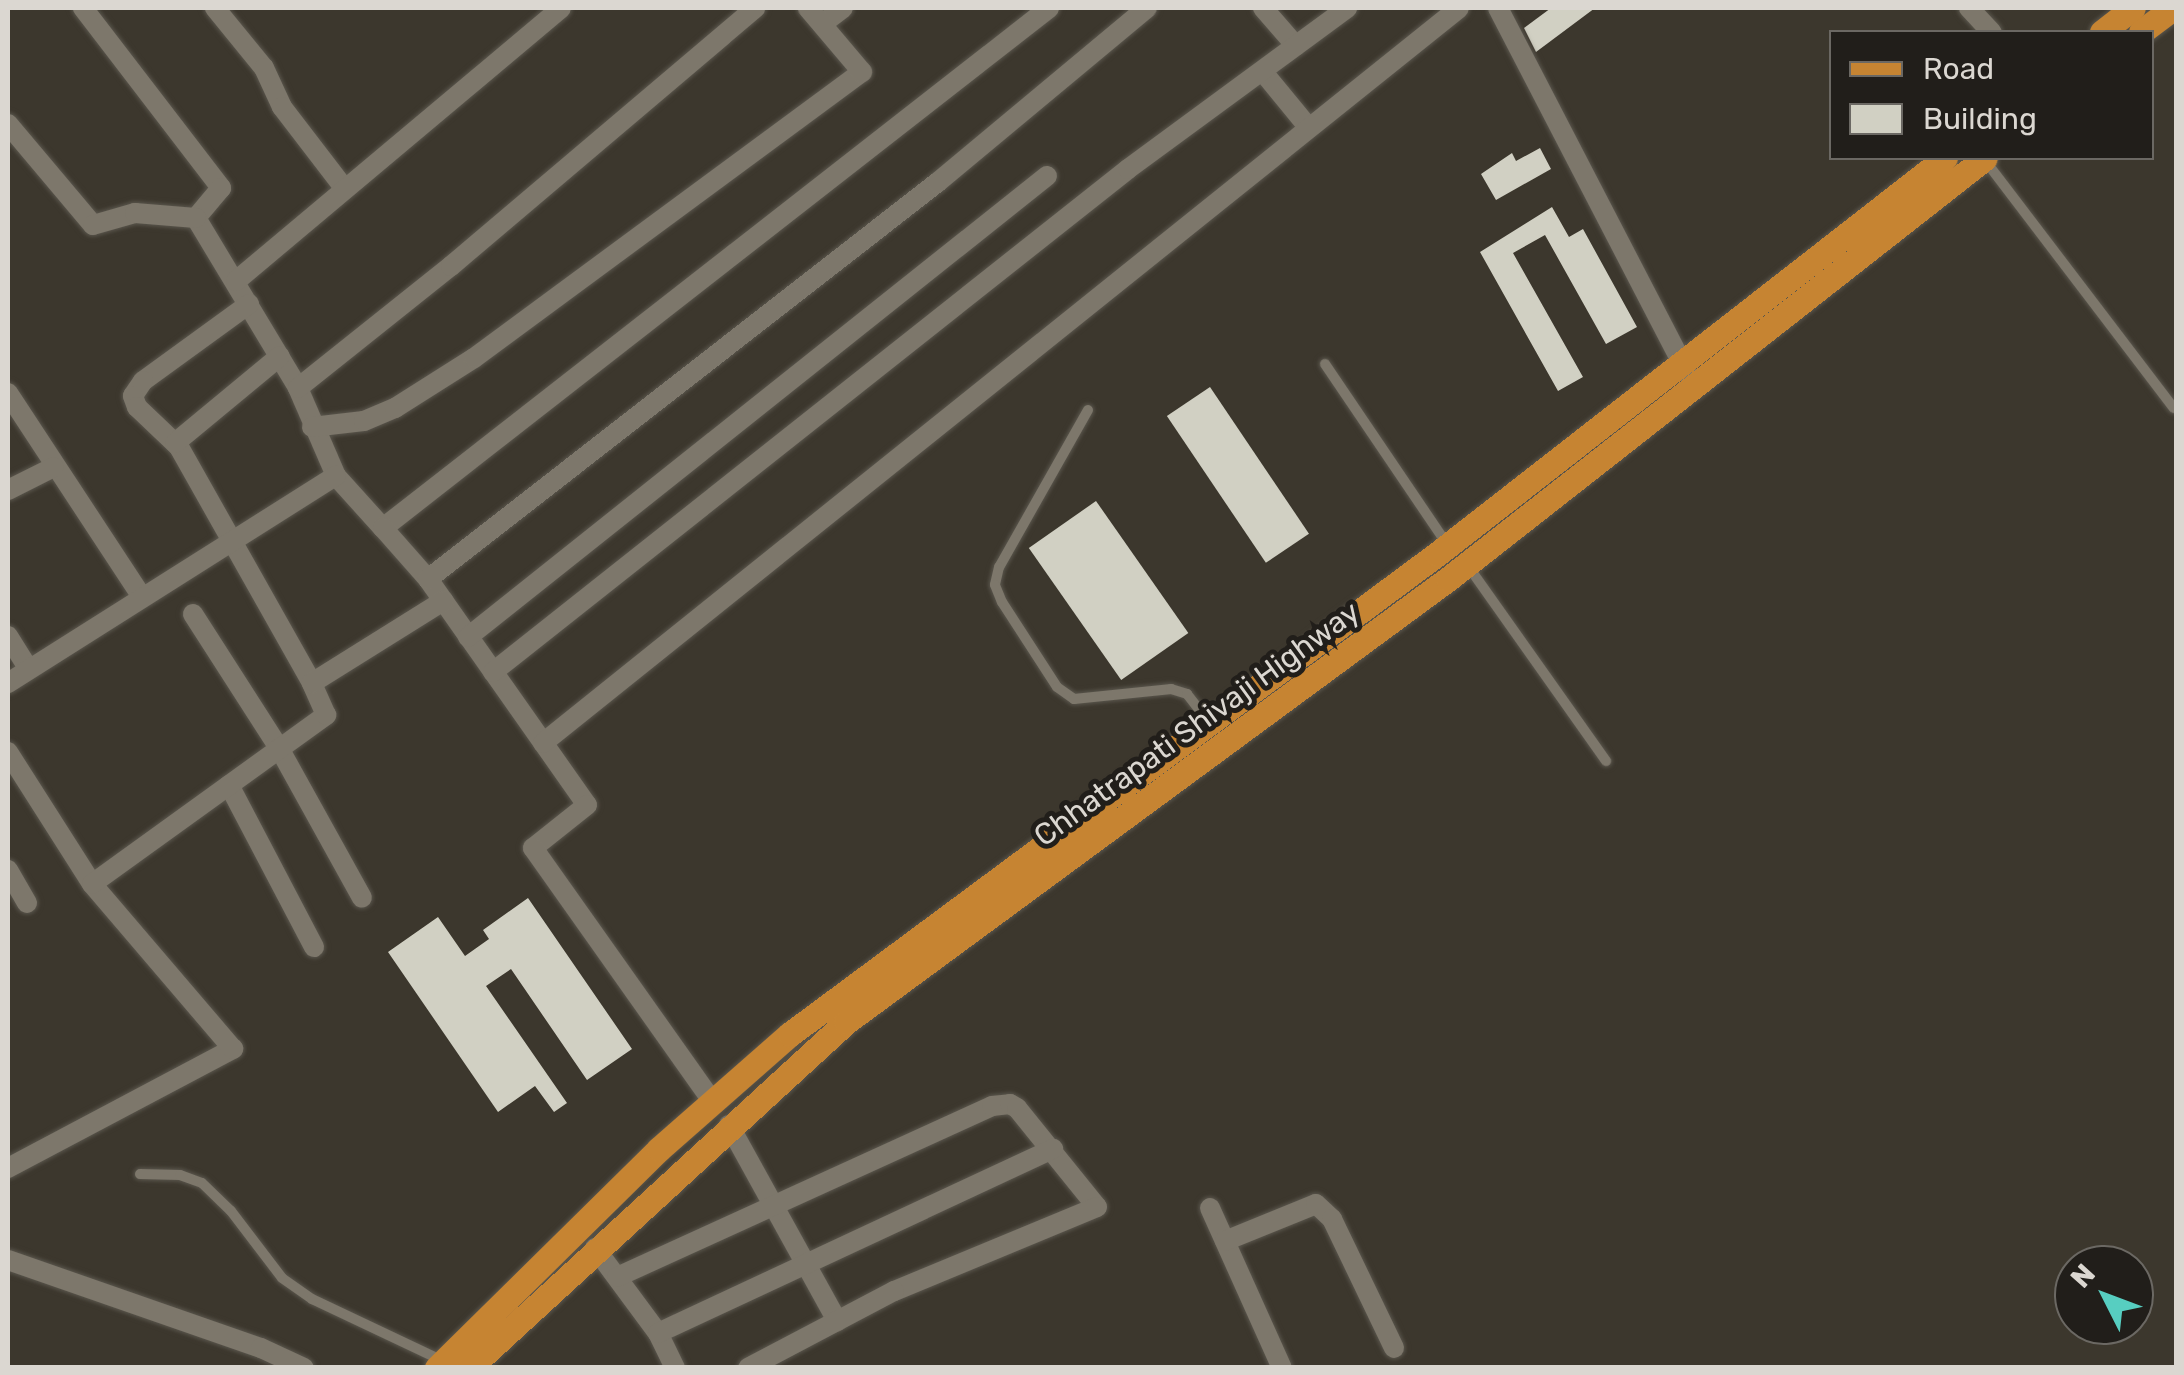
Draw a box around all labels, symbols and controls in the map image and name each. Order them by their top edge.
legend [1829,30,2154,160]
text: Road [1923,51,1994,87]
text: Building [1923,101,2037,137]
street label: Chhatrapati Shivaji Highway [1027,594,1367,854]
north arrow [2054,1245,2154,1345]
text: N [2064,1257,2102,1294]

